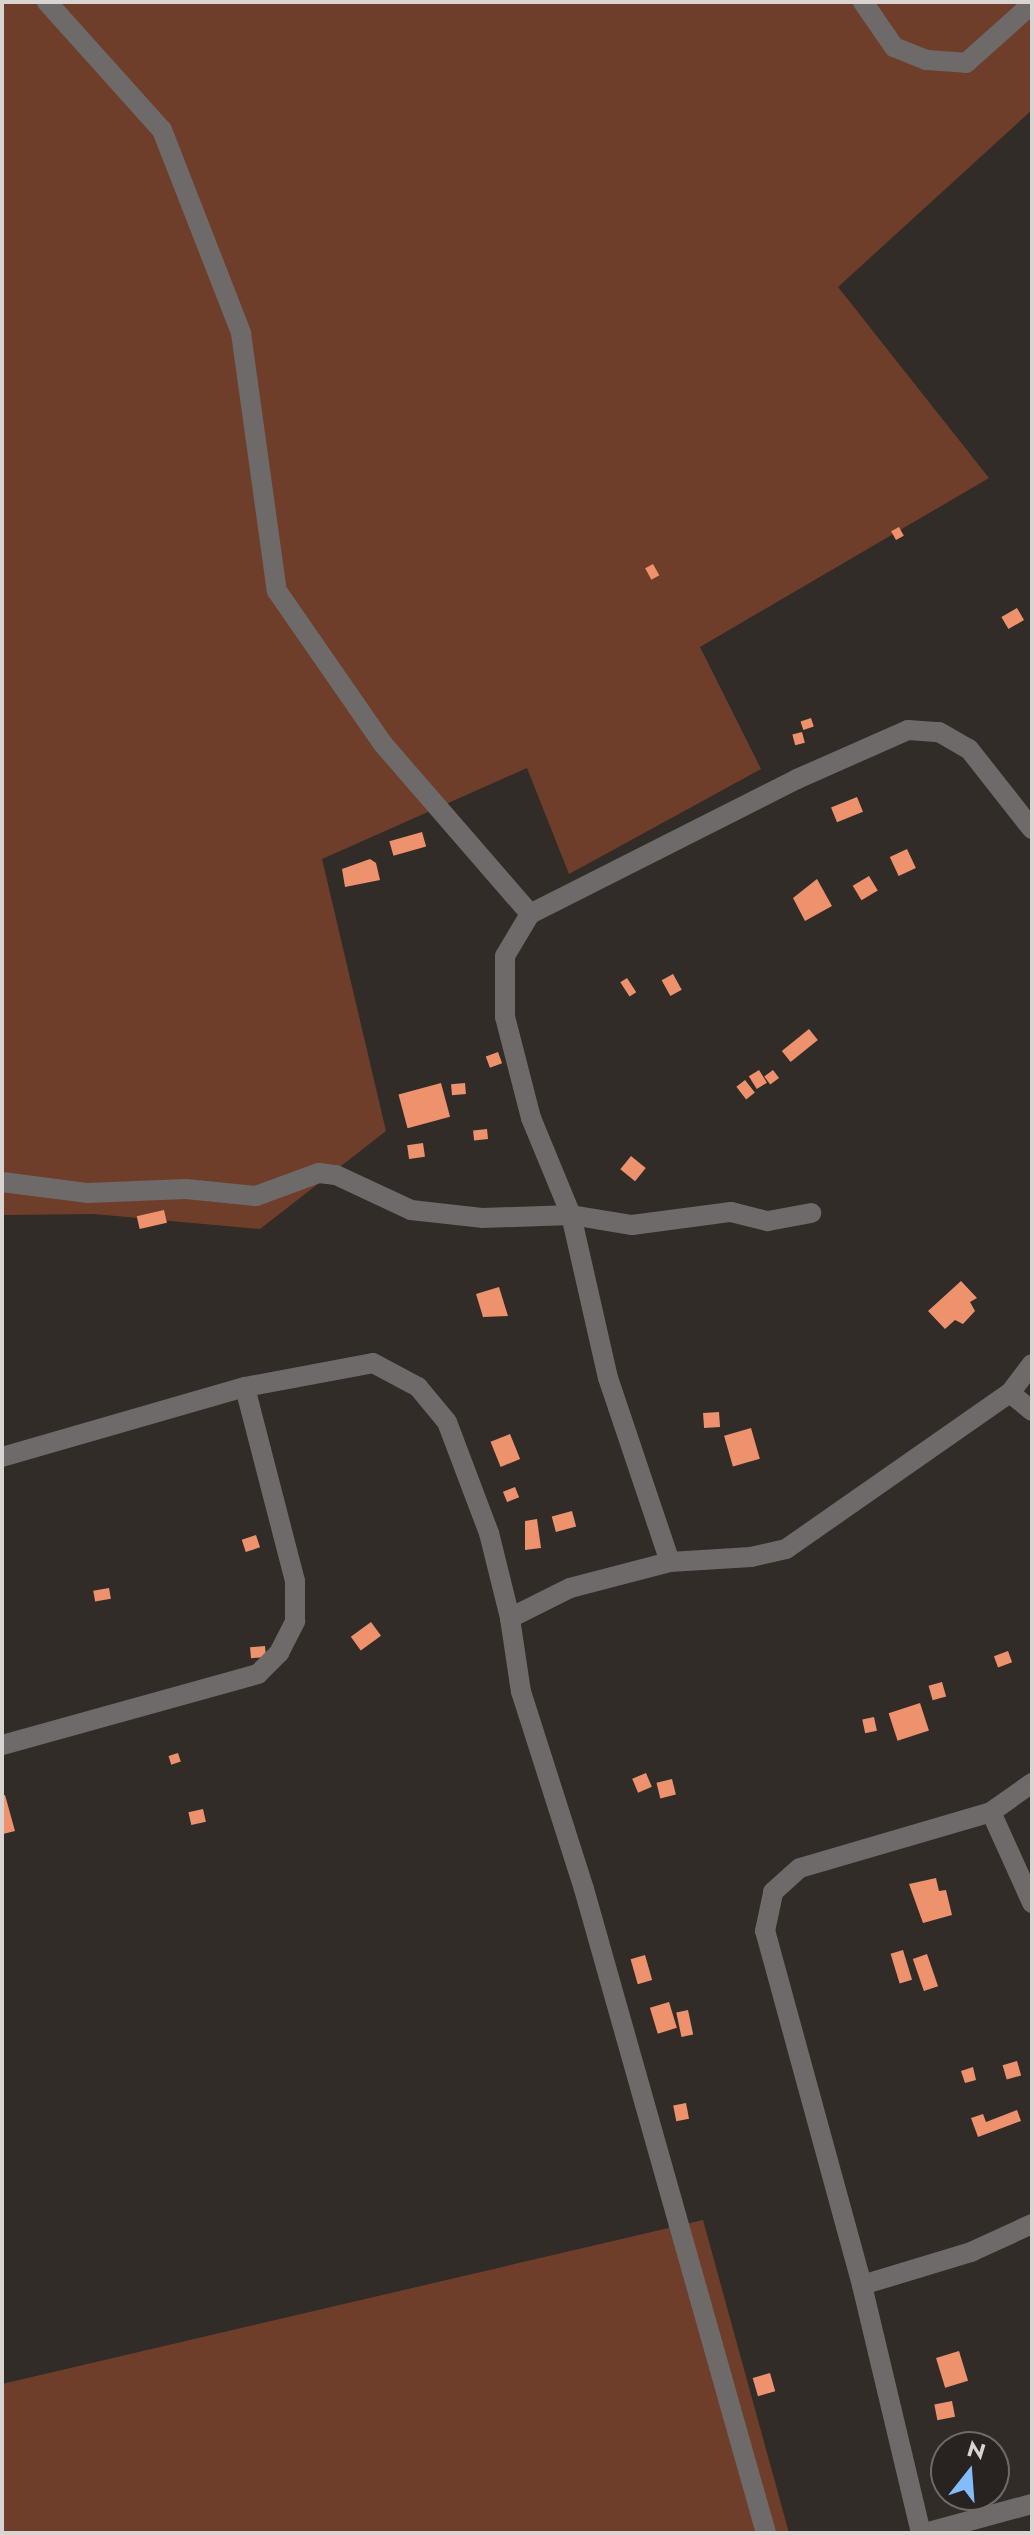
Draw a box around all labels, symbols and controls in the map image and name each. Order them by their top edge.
north arrow [930,2431,1010,2511]
text: N [963,2432,989,2468]

